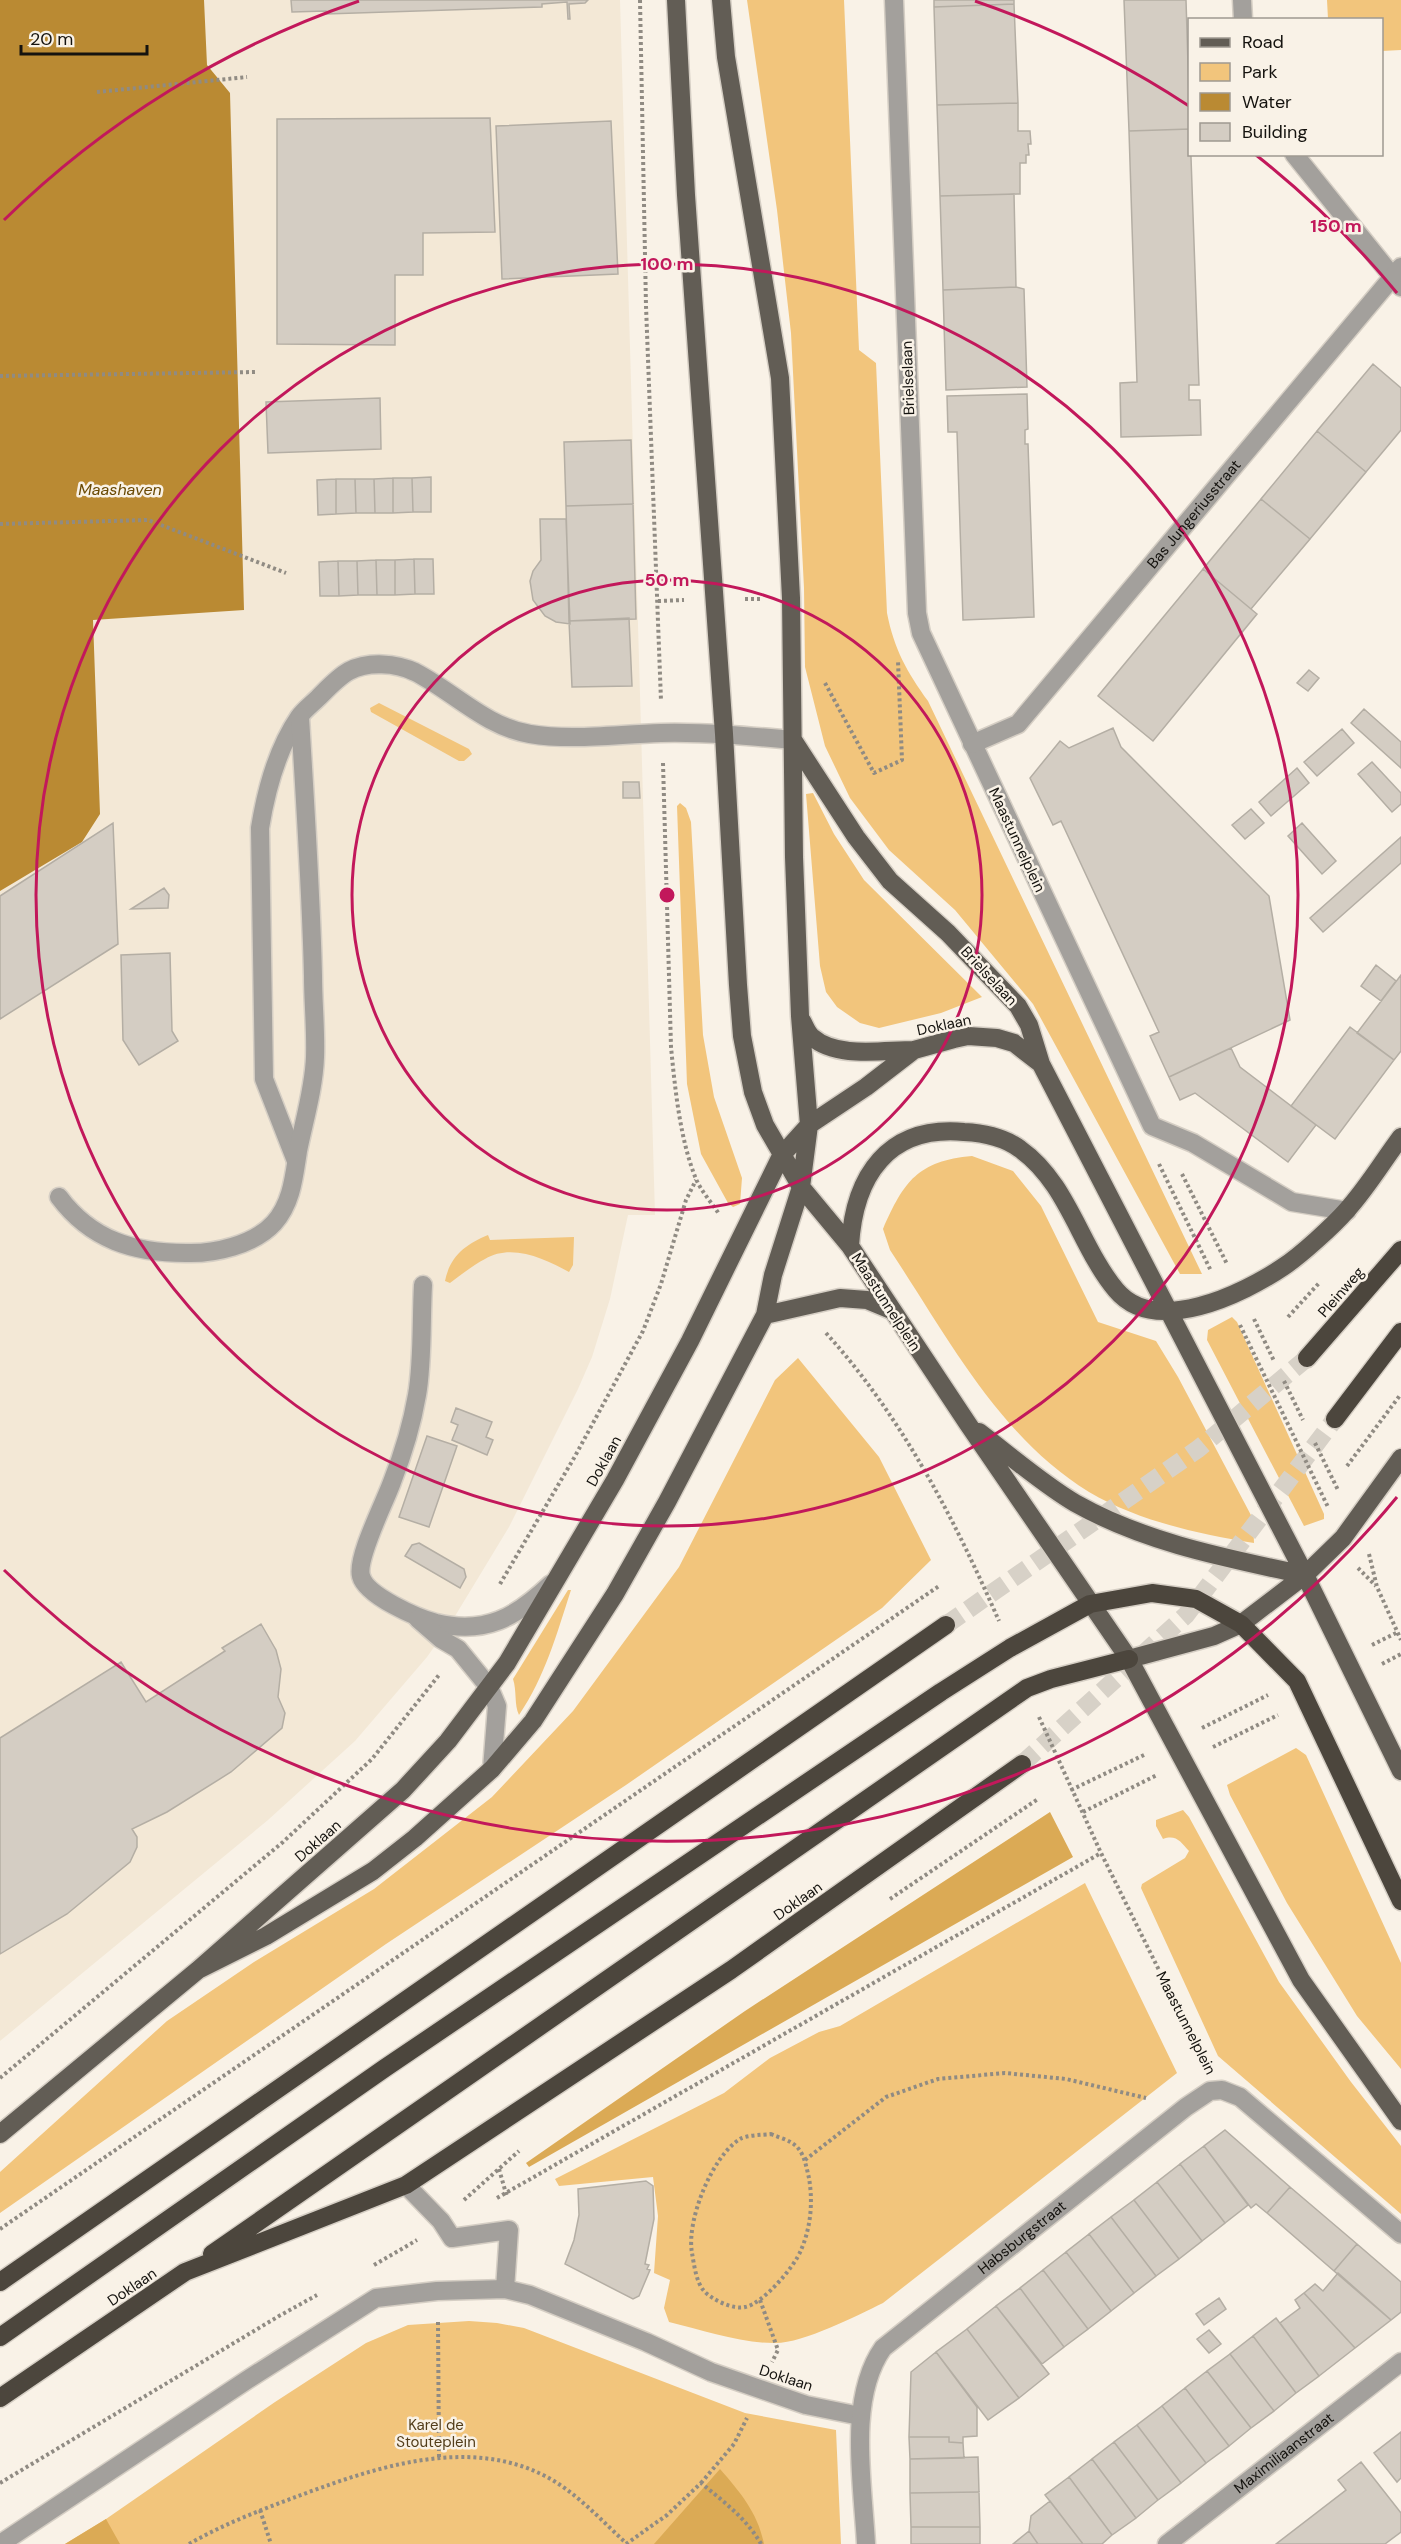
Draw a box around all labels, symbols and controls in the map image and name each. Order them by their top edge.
scale bar [21,18,147,56]
legend [1188,18,1383,156]
text: 20 m [30,27,73,51]
text: Road [1242,30,1284,54]
text: Park [1242,60,1278,84]
text: Water [1242,90,1292,114]
text: Building [1242,120,1307,144]
text: 150 m [1310,214,1362,238]
text: 100 m [640,252,694,276]
street label: Brielselaan [897,340,919,416]
street label: Bas Jungeriusstraat [1143,455,1245,573]
water label: Maashaven [78,479,162,500]
text: 50 m [644,568,690,592]
street label: Maastunnelplein [984,784,1050,896]
centre of rings [657,885,677,905]
street label: Brielselaan [956,942,1022,1010]
street label: Doklaan [915,1009,973,1041]
street label: Maastunnelplein [847,1249,925,1355]
street label: Pleinweg [1314,1263,1368,1321]
street label: Doklaan [582,1432,626,1490]
street label: Doklaan [291,1815,345,1867]
street label: Doklaan [770,1877,826,1925]
street label: Maastunnelplein [1151,1968,1221,2078]
street label: Habsburgstraat [974,2196,1070,2279]
street label: Doklaan [104,2263,160,2311]
street label: Doklaan [757,2360,815,2396]
street label: Maximiliaanstraat [1230,2408,1338,2498]
park label: Karel de Stouteplein [396,2415,476,2452]

